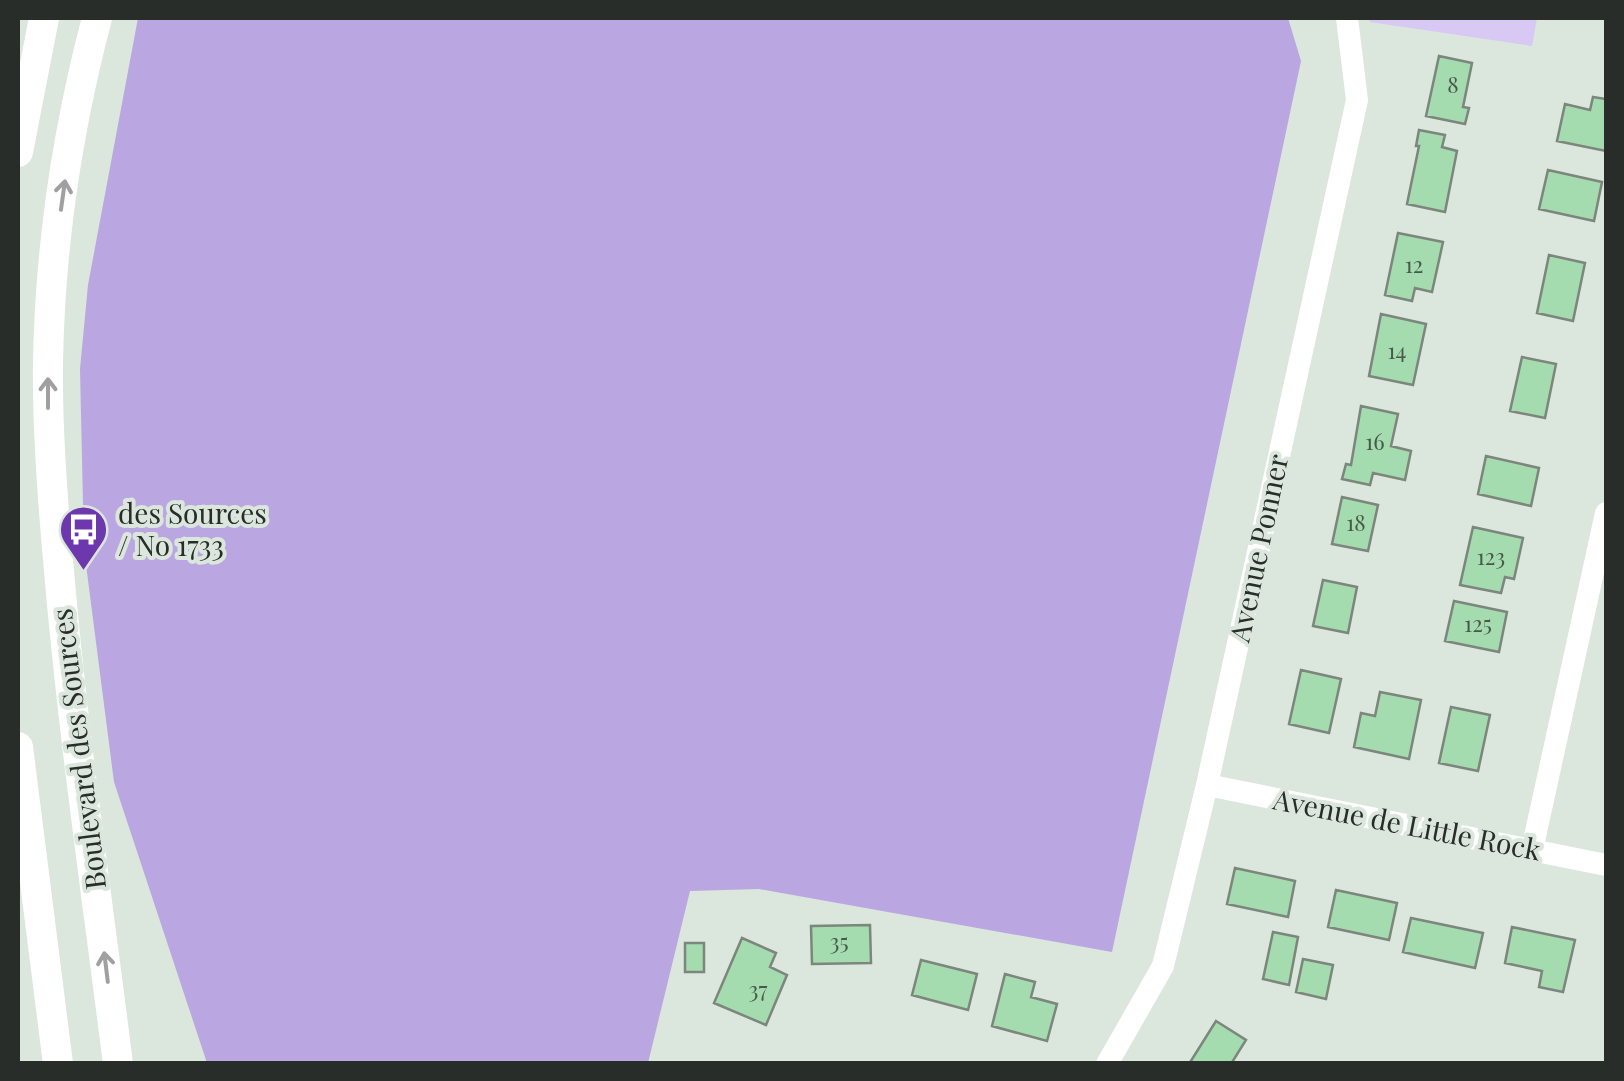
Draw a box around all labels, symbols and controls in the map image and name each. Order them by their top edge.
house number: 8 [1447,69,1459,99]
one-way arrow [55,179,73,212]
house number: 12 [1405,249,1423,279]
house number: 14 [1387,335,1407,365]
one-way arrow [38,377,58,410]
house number: 16 [1365,426,1385,456]
street label: Avenue Ponner [1219,450,1296,646]
place label: des Sources / No 1733 [118,494,267,563]
bus stop icon: des Sources / No 1733 [57,504,109,572]
house number: 18 [1346,507,1366,537]
house number: 123 [1477,541,1505,571]
street label: Boulevard des Sources [42,607,113,892]
house number: 125 [1464,608,1492,638]
street label: Avenue de Little Rock [1270,779,1545,868]
house number: 35 [829,926,849,956]
one-way arrow [96,951,115,983]
house number: 37 [749,974,767,1004]

